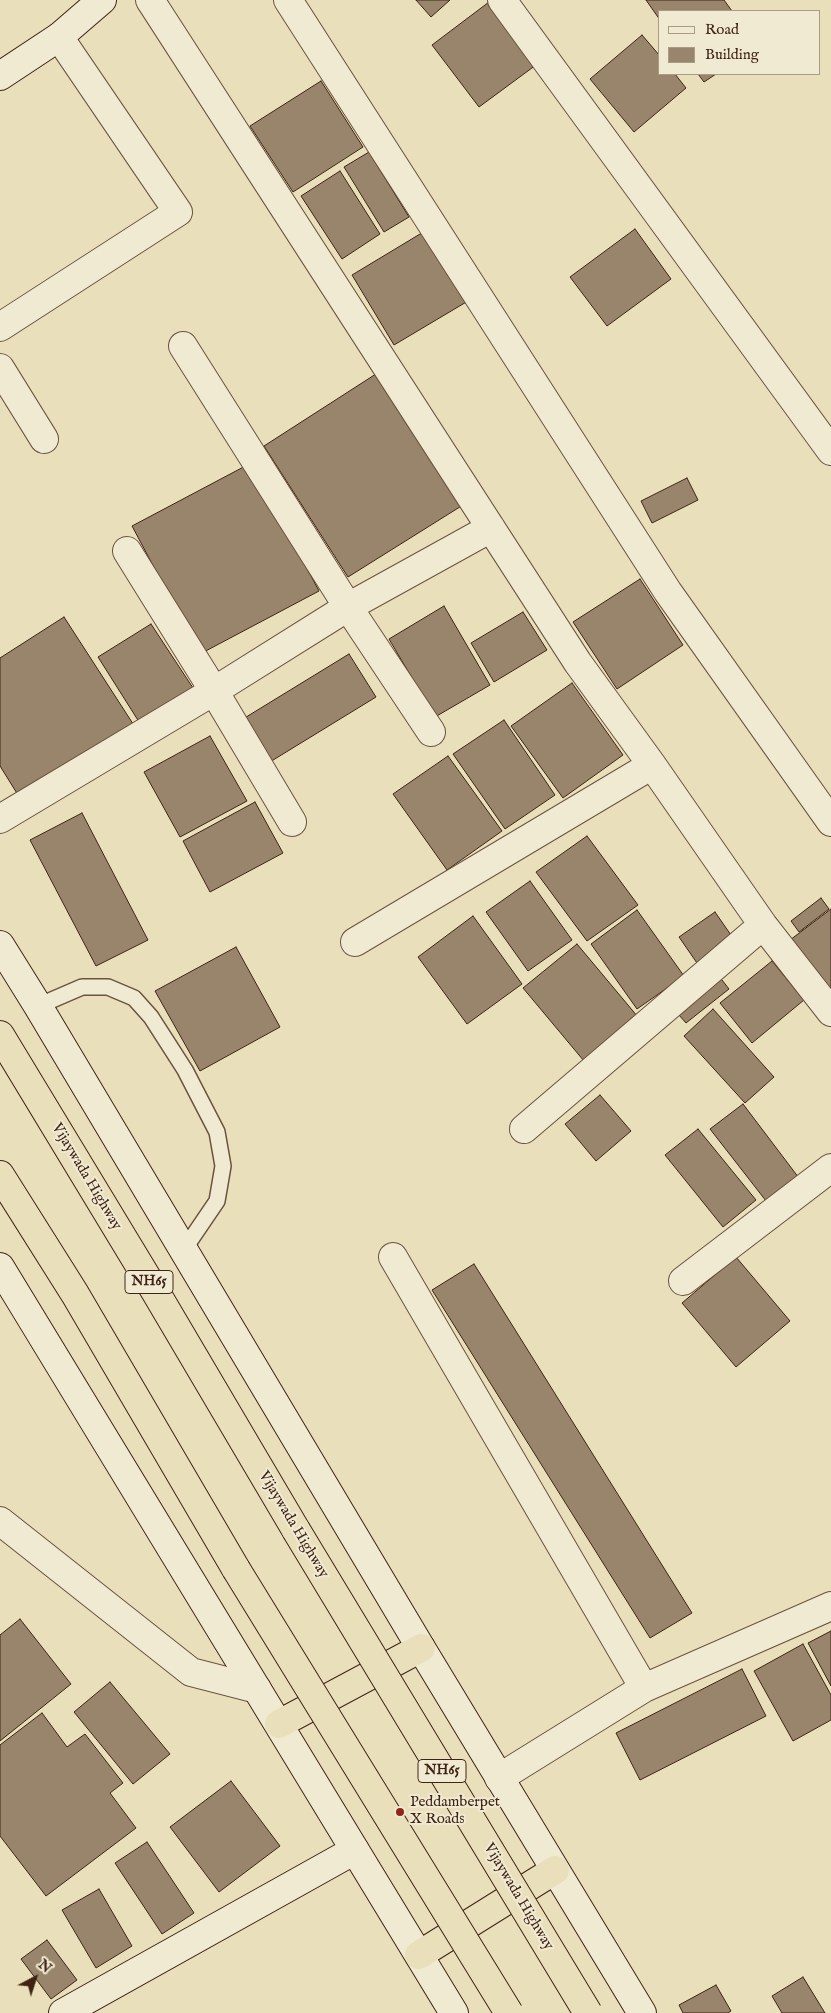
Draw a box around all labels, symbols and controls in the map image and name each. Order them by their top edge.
legend [658,10,821,75]
text: Road [705,20,739,39]
text: Building [705,45,759,64]
street label: Vijaywada Highway [47,1120,125,1234]
road number: NH65 [125,1270,173,1294]
street label: Vijaywada Highway [254,1468,332,1582]
road number: NH65 [418,1760,466,1782]
place label: Peddamberpet X Roads [410,1794,500,1829]
marker: Peddamberpet X Roads [394,1806,406,1818]
street label: Vijaywada Highway [479,1840,557,1954]
north arrow [10,1953,60,2003]
text: N [34,1956,55,1977]

